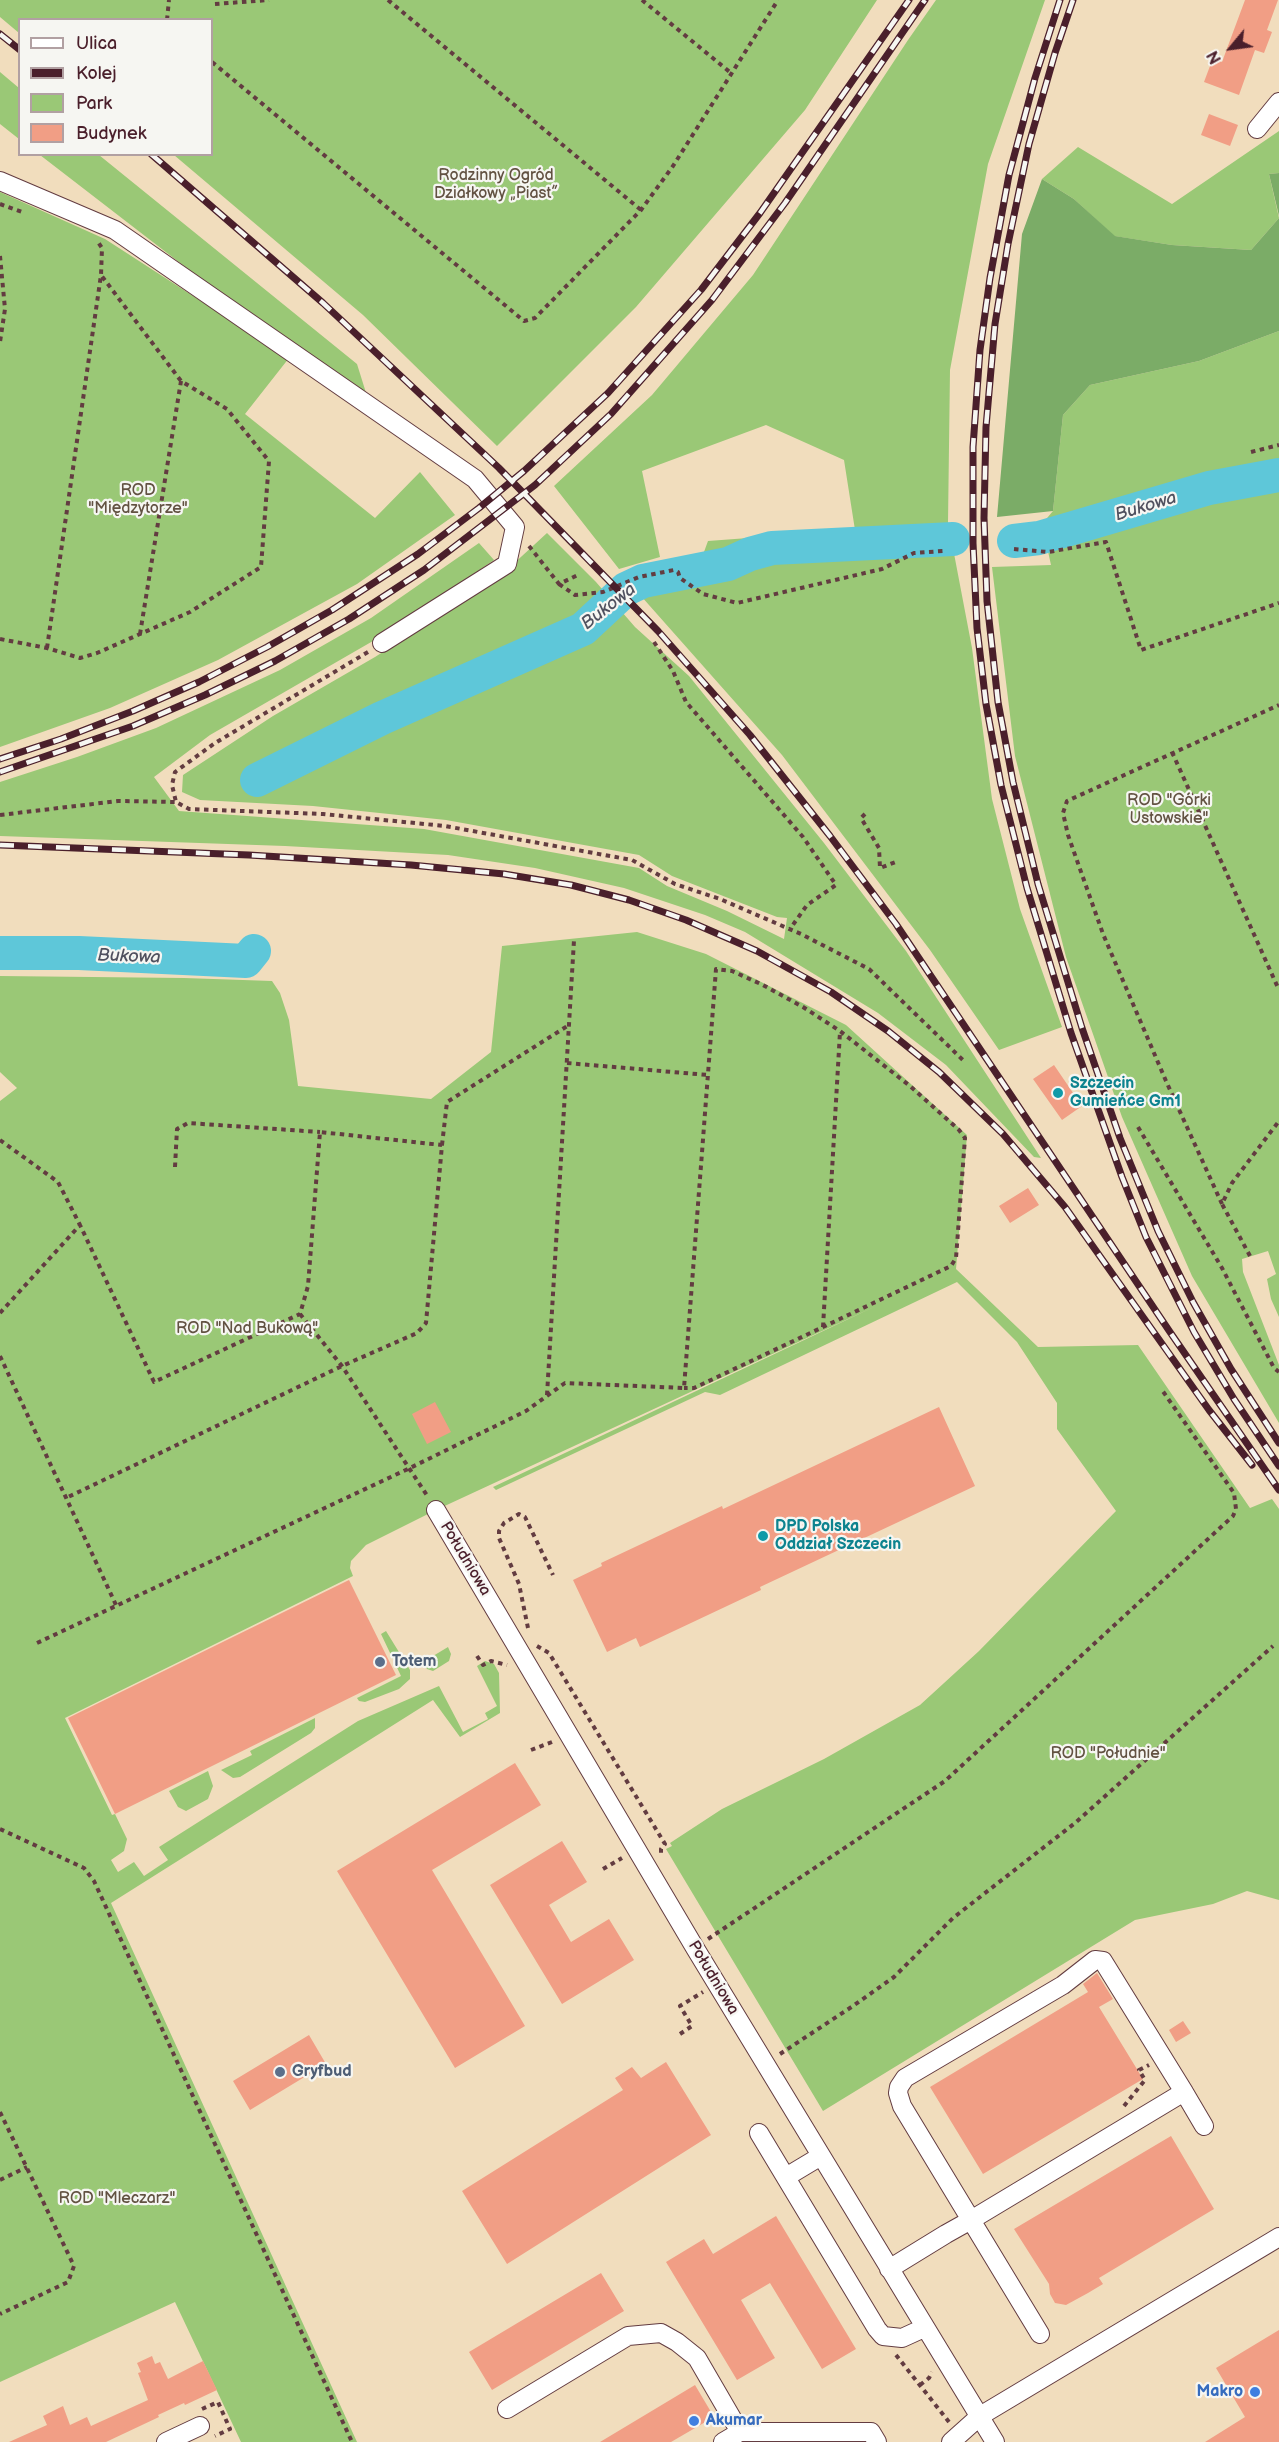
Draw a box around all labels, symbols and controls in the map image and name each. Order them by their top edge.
legend [18,18,213,156]
north arrow [1201,18,1261,78]
text: Ulica [76,33,117,54]
text: N [1204,47,1226,67]
text: Kolej [76,63,116,84]
text: Park [76,93,112,114]
text: Budynek [76,123,146,144]
park label: Rodzinny Ogród Działkowy „Piast” [434,166,558,204]
park label: ROD "Międzytorze" [88,481,188,519]
water label: Bukowa [1113,487,1179,527]
water label: Bukowa [577,579,641,635]
park label: ROD "Górki Ustowskie" [1127,791,1211,829]
water label: Bukowa [97,945,161,969]
place label: Szczecin Gumieńce Gm1 [1070,1074,1181,1112]
marker: Szczecin Gumieńce Gm1 [1051,1086,1065,1100]
park label: ROD "Nad Bukową" [176,1319,318,1339]
place label: DPD Polska Oddział Szczecin [775,1517,901,1555]
street label: Południowa [435,1519,495,1599]
marker: DPD Polska Oddział Szczecin [756,1529,770,1543]
place label: Totem [392,1652,436,1672]
marker: Totem [373,1655,387,1669]
park label: ROD "Południe" [1050,1744,1166,1764]
street label: Południowa [683,1938,743,2018]
place label: Gryfbud [292,2062,352,2082]
marker: Gryfbud [273,2065,287,2079]
park label: ROD "Mleczarz" [59,2189,175,2209]
place label: Makro [1197,2382,1243,2402]
marker: Makro [1248,2385,1262,2399]
place label: Akumar [706,2411,762,2431]
marker: Akumar [687,2414,701,2428]

